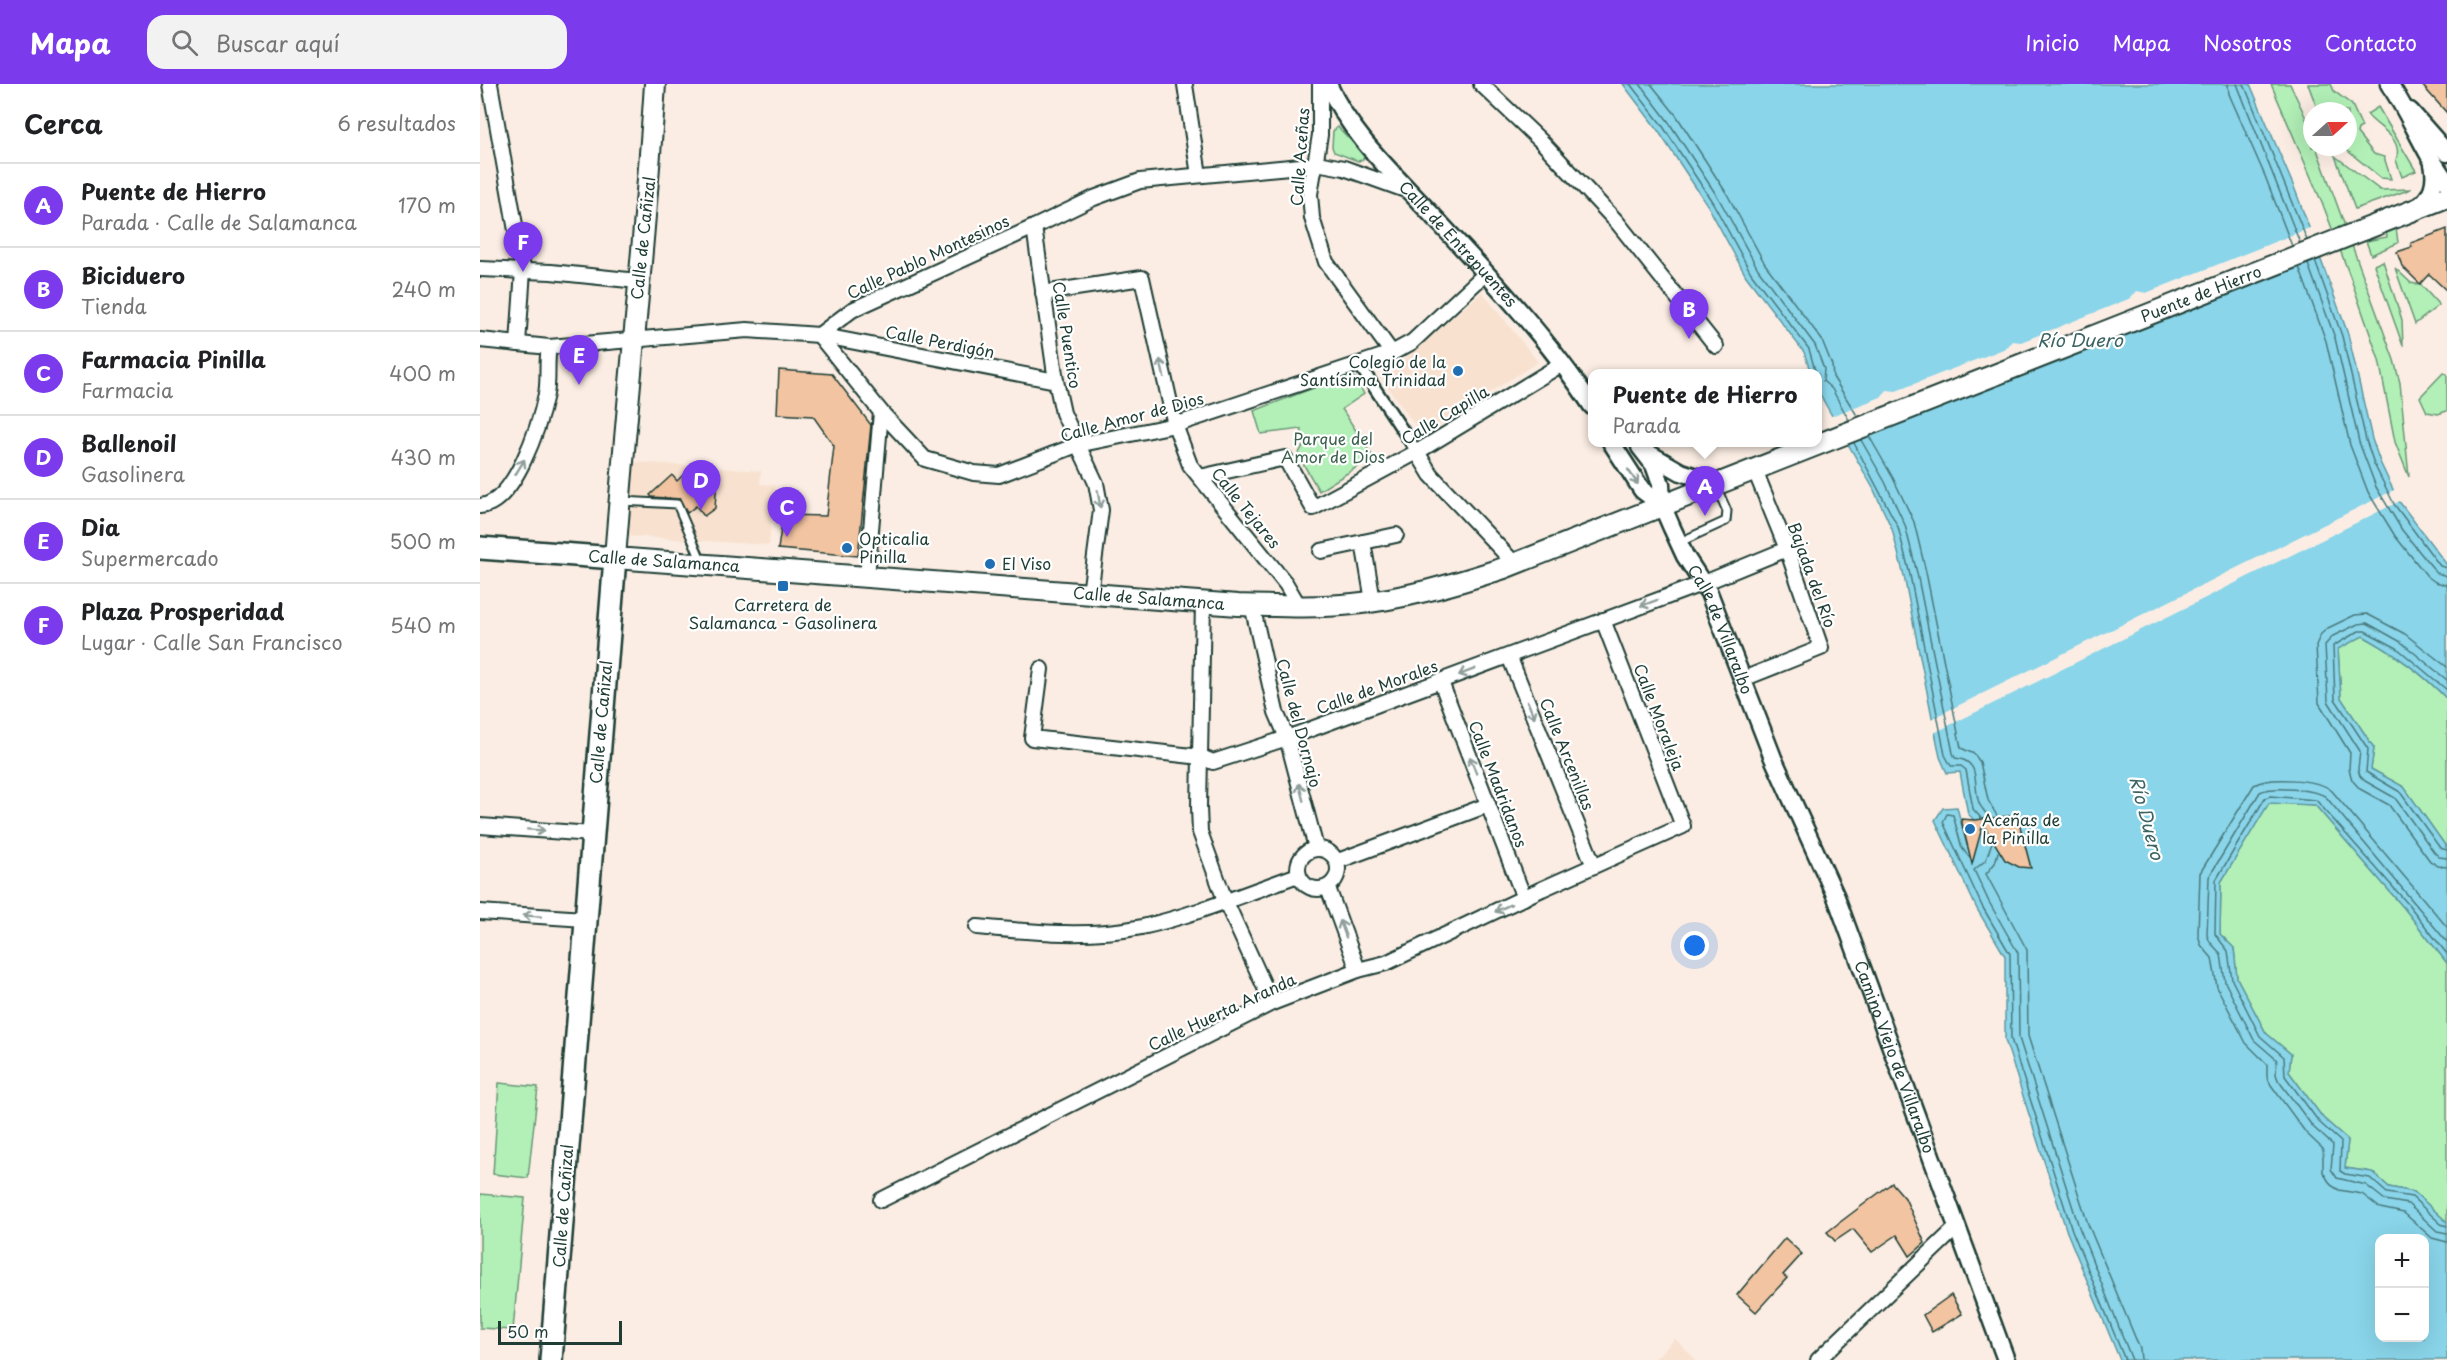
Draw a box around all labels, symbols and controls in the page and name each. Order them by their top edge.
search box [147,15,567,69]
text: Mapa [30,21,111,64]
icon: search [168,26,201,59]
text: Buscar aquí [216,26,340,59]
text: Inicio [2025,26,2079,58]
text: Mapa [2112,26,2170,58]
text: Nosotros [2203,26,2292,58]
text: Contacto [2325,26,2417,58]
north arrow [2303,102,2357,156]
text: Cerca [24,104,103,143]
street label: Calle Aceñas [1284,107,1314,207]
text: 6 resultados [337,108,456,138]
text: Puente de Hierro [81,174,266,207]
street label: Calle de Entrepuentes [1394,174,1524,312]
street label: Calle de Cañizal [624,175,660,301]
text: A [36,190,51,220]
text: 170 m [398,190,456,220]
text: Parada · Calle de Salamanca [81,207,357,237]
street label: Calle Pablo Montesinos [842,208,1013,304]
pin: F [504,222,543,272]
text: Biciduero [81,258,185,291]
street label: Puente de Hierro [2137,258,2265,327]
text: B [37,274,50,304]
text: 240 m [391,274,456,304]
street label: Calle Puentico [1048,280,1088,390]
pin: B [1670,290,1708,339]
text: Tienda [81,291,147,321]
street label: Calle Perdigón [884,319,997,363]
water label: Río Duero [2037,326,2124,353]
pin: E [560,336,598,385]
text: Farmacia Pinilla [81,342,266,375]
place label: Colegio de la Santísima Trinidad [1300,349,1446,391]
text: C [36,358,51,388]
text: 400 m [389,358,456,388]
one-way arrow [1156,359,1168,378]
marker: Colegio de la Santísima Trinidad [1451,364,1465,378]
popup [1588,369,1822,447]
text: Farmacia [81,375,173,405]
text: Puente de Hierro [1613,377,1797,410]
street label: Calle Capilla [1396,378,1493,450]
street label: Calle Amor de Dios [1057,385,1206,447]
text: Parada [1613,410,1680,440]
text: Ballenoil [81,426,177,459]
park label: Parque del Amor de Dios [1281,426,1385,468]
text: D [36,442,51,472]
text: 430 m [391,442,456,472]
text: Gasolinera [81,459,185,489]
one-way arrow [515,459,527,476]
pin: D [682,460,720,510]
street label: Calle Tejares [1207,462,1287,553]
pin: A [1686,466,1724,516]
one-way arrow [1627,468,1640,485]
pin: C [768,488,806,537]
one-way arrow [1094,489,1105,509]
text: Dia [81,510,120,543]
street label: Bajada del Río [1783,519,1843,631]
text: E [37,526,50,556]
text: 500 m [389,526,456,556]
place label: Opticalia Pinilla [859,526,930,568]
marker: Opticalia Pinilla [840,541,854,555]
text: Supermercado [81,543,219,573]
street label: Calle de Salamanca [587,543,741,577]
place label: El Viso [1002,551,1051,575]
marker: El Viso [983,557,997,571]
street label: Calle de Villaralbo [1682,559,1760,697]
marker: Carretera de Salamanca - Gasolinera [776,579,790,593]
street label: Calle de Salamanca [1072,580,1226,615]
place label: Carretera de Salamanca - Gasolinera [689,592,878,634]
text: Plaza Prosperidad [81,594,284,627]
one-way arrow [1640,599,1659,610]
text: F [38,610,49,640]
text: 540 m [390,610,456,640]
text: Lugar · Calle San Francisco [81,627,342,657]
street label: Calle de Morales [1313,653,1441,719]
street label: Calle del Dornajo [1271,656,1329,790]
street label: Calle de Cañizal [583,659,617,785]
street label: Calle Moraleja [1629,660,1691,774]
one-way arrow [1458,667,1477,678]
street label: Calle Arcenillas [1534,694,1601,813]
one-way arrow [1526,700,1537,719]
street label: Calle Madridanos [1464,717,1534,851]
one-way arrow [1467,757,1478,775]
water label: Río Duero [2123,773,2172,863]
one-way arrow [1295,783,1307,802]
place label: Aceñas de la Pinilla [1982,807,2061,849]
marker: Aceñas de la Pinilla [1963,822,1977,836]
one-way arrow [526,825,545,836]
one-way arrow [1494,903,1512,915]
one-way arrow [523,910,543,921]
one-way arrow [1337,920,1348,939]
your location [1680,931,1709,960]
street label: Camino Viejo de Villaralbo [1849,957,1942,1156]
street label: Calle Huerta Aranda [1144,966,1300,1056]
street label: Calle de Cañizal [546,1143,578,1268]
map controls [2375,1234,2429,1342]
button: + [2375,1234,2429,1288]
button: − [2375,1288,2429,1342]
scale bar [498,1318,622,1346]
text: 50 m [507,1319,548,1343]

